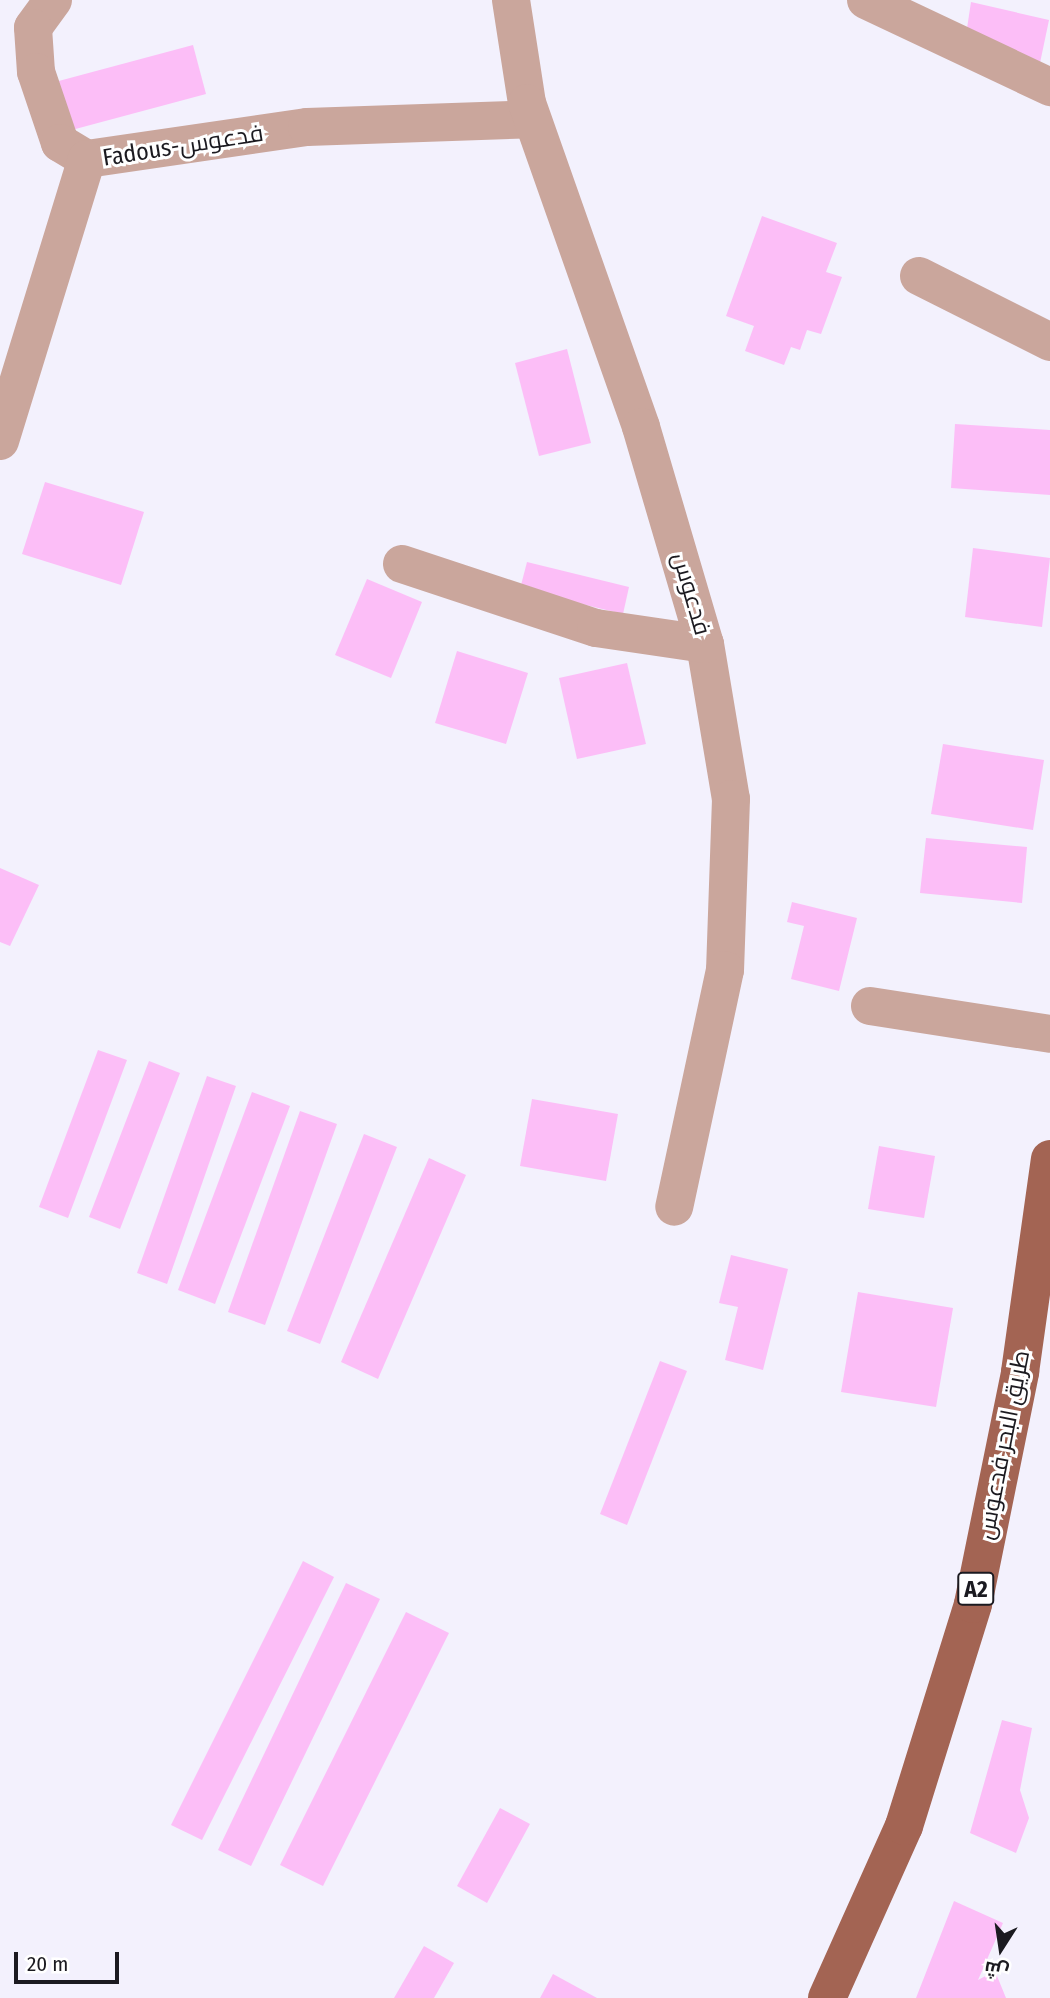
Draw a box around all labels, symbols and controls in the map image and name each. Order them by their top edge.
street label: Fadous-فدعوس [101,119,265,173]
street label: فدعوس [666,549,716,639]
street label: طريق البحر فدعوس [972,1348,1036,1542]
road number: A2 [957,1570,995,1608]
north arrow [966,1914,1036,1984]
scale bar [18,1938,122,1982]
text: 20 m [27,1951,68,1977]
text: ش [982,1956,1011,1984]

